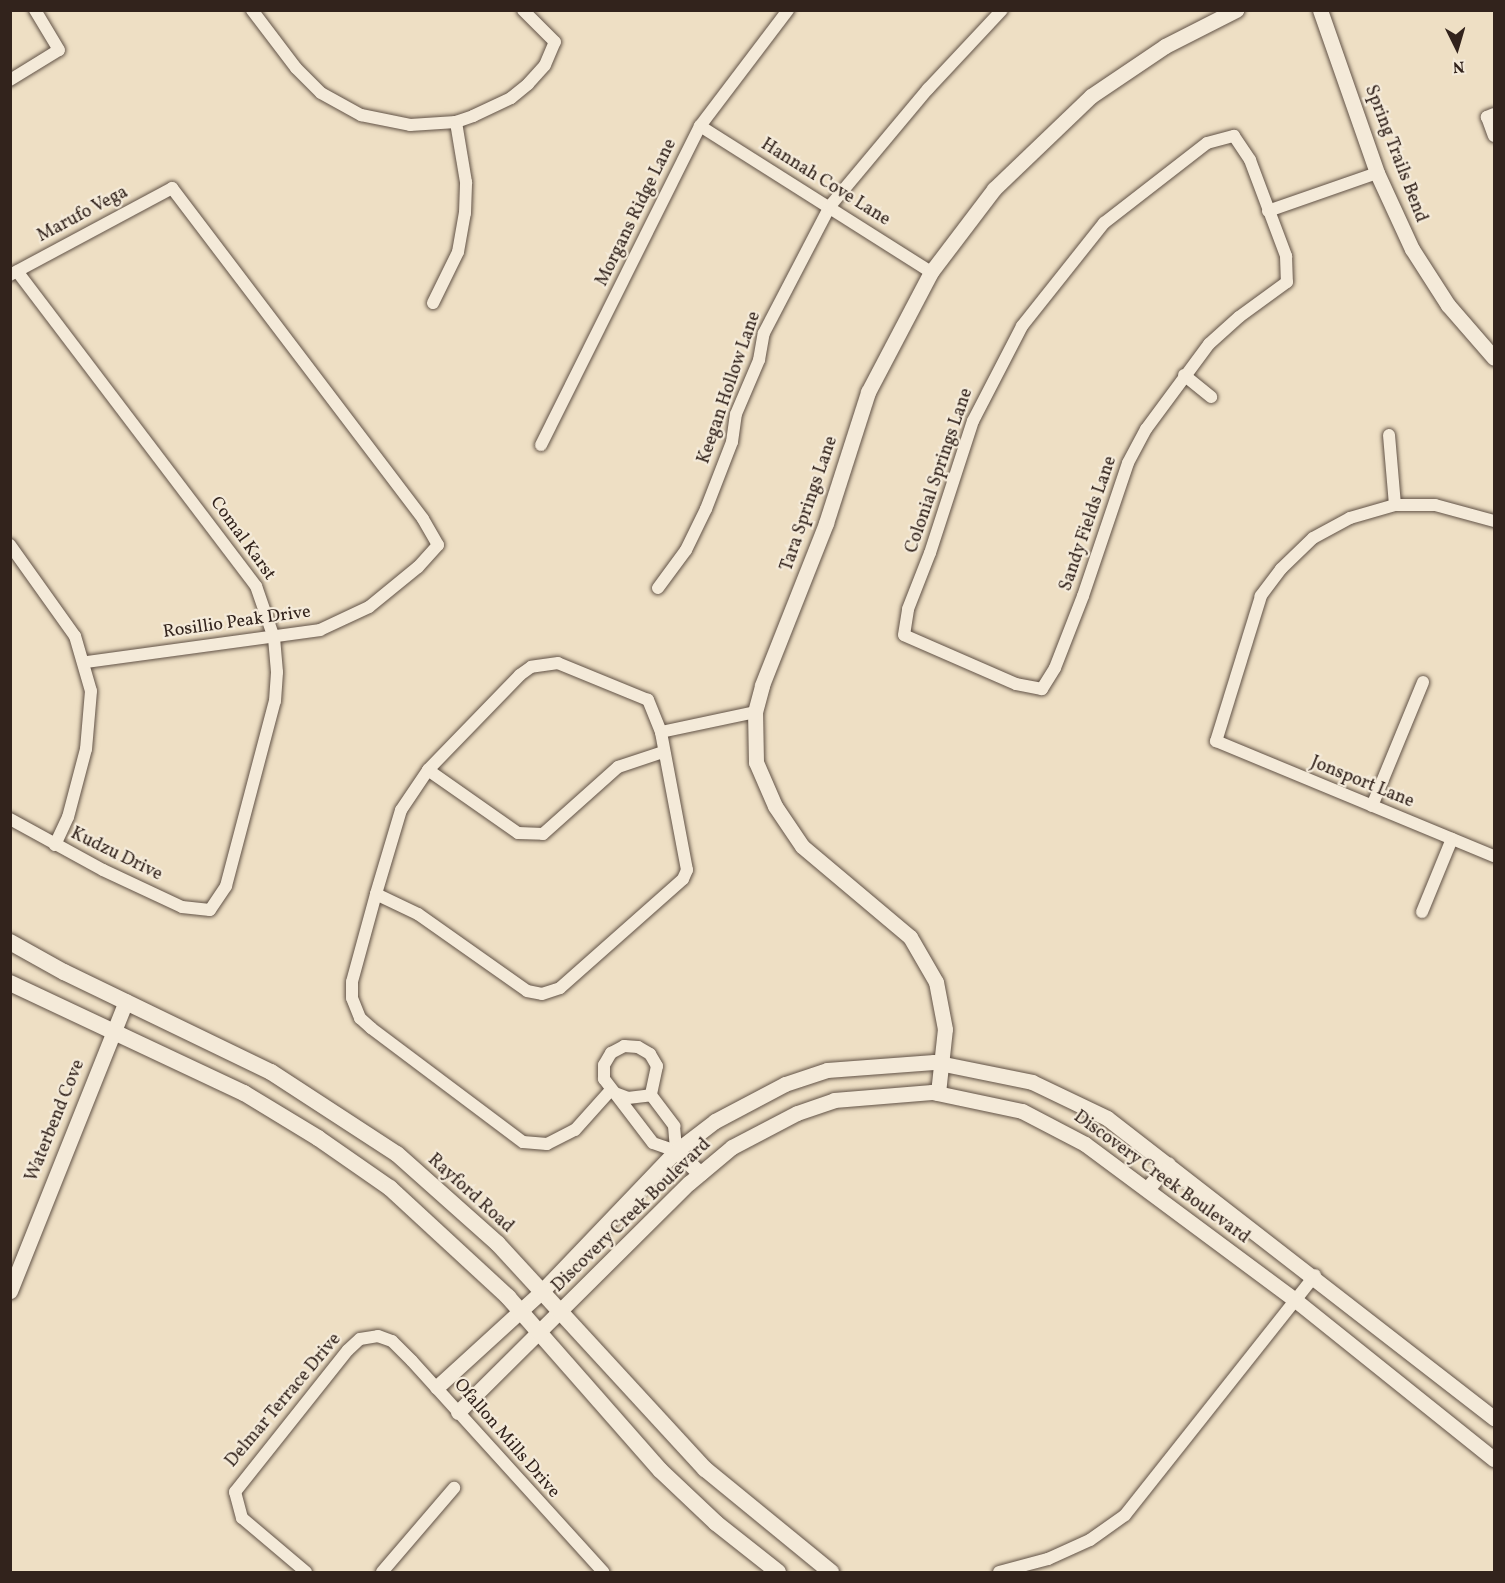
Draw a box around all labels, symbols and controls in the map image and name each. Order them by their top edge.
north arrow [1427,18,1487,78]
text: N [1452,54,1465,77]
street label: Spring Trails Bend [1359,82,1431,226]
street label: Hannah Cove Lane [756,135,894,231]
street label: Morgans Ridge Lane [592,136,682,290]
street label: Marufo Vega [34,182,132,248]
street label: Keegan Hollow Lane [694,309,766,467]
street label: Colonial Springs Lane [902,386,978,556]
street label: Tara Springs Lane [777,434,843,574]
street label: Sandy Fields Lane [1056,453,1122,595]
street label: Comal Karst [204,493,280,585]
street label: Rosillio Peak Drive [162,602,312,644]
street label: Jonsport Lane [1307,752,1417,814]
street label: Kudzu Drive [67,824,165,886]
street label: Waterbend Cove [22,1057,90,1185]
street label: Discovery Creek Boulevard [1068,1107,1254,1249]
street label: Discovery Creek Boulevard [548,1134,716,1298]
street label: Rayford Road [423,1150,517,1238]
street label: Delmar Terrace Drive [221,1329,347,1473]
street label: Ofallon Mills Drive [448,1375,564,1503]

